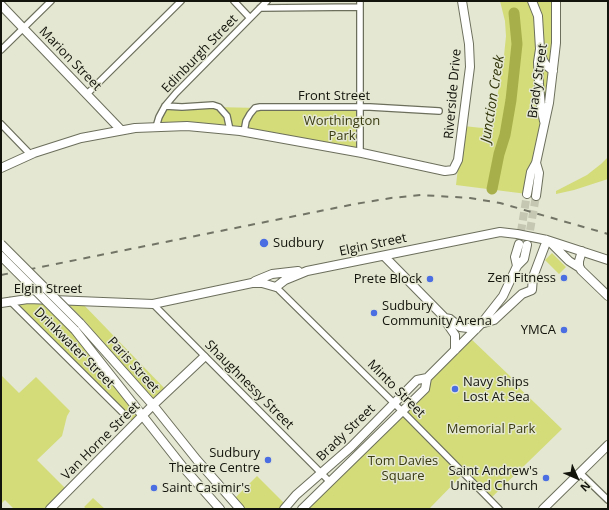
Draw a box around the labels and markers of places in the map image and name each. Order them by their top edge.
place label: Sudbury [273,235,324,251]
marker: Sudbury [258,237,270,249]
place label: Zen Fitness [488,270,556,286]
place label: Prete Block [354,271,422,287]
marker: Zen Fitness [559,273,569,283]
marker: Prete Block [425,274,435,284]
place label: Sudbury Community Arena [382,298,492,329]
marker: Sudbury Community Arena [369,308,379,318]
place label: YMCA [521,322,556,338]
marker: YMCA [559,325,569,335]
place label: Navy Ships Lost At Sea [463,374,530,405]
marker: Navy Ships Lost At Sea [450,384,460,394]
place label: Sudbury Theatre Centre [169,445,260,476]
marker: Sudbury Theatre Centre [263,455,273,465]
place label: Saint Andrew's United Church [449,463,538,494]
marker: Saint Andrew's United Church [541,473,551,483]
place label: Saint Casimir's [162,480,250,496]
marker: Saint Casimir's [149,483,159,493]

